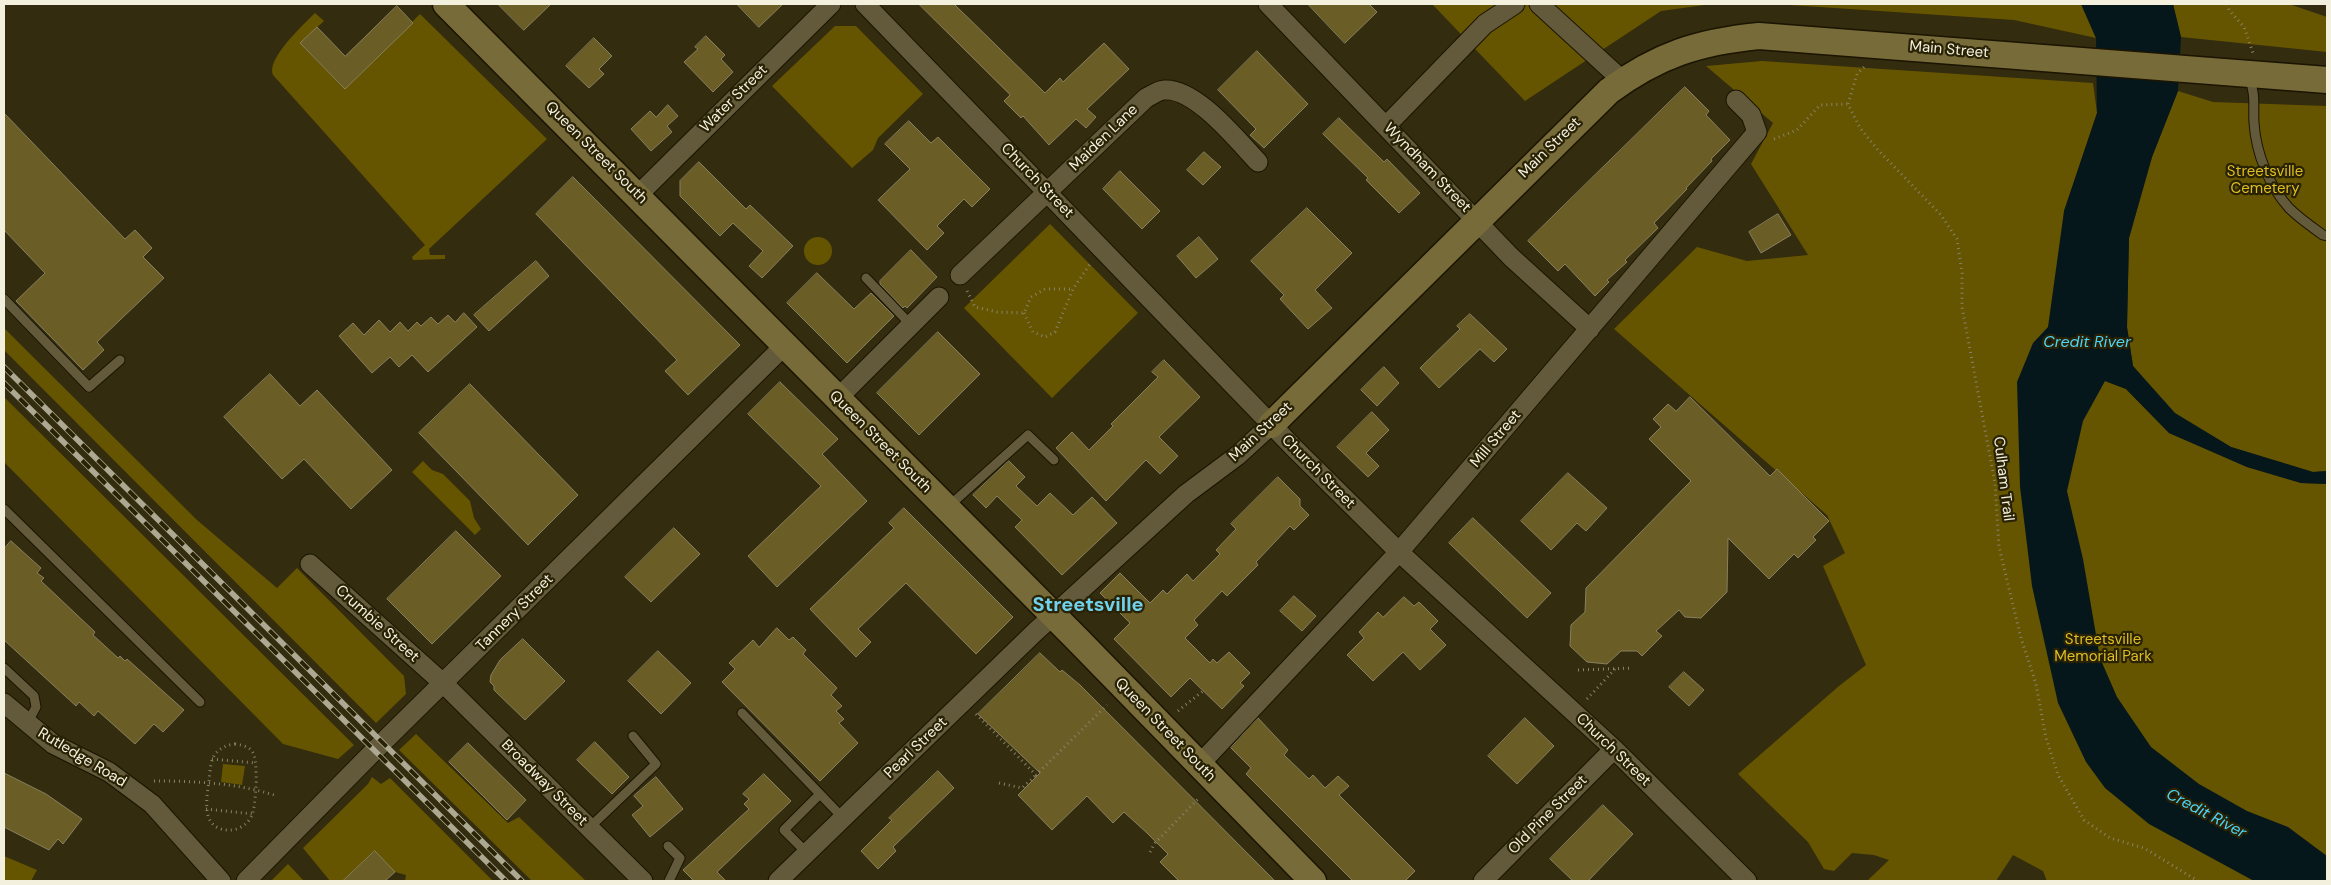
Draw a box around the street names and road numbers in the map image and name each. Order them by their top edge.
street label: Main Street [1909,38,1989,62]
street label: Water Street [697,62,771,136]
street label: Queen Street South [541,98,651,208]
street label: Maiden Lane [1066,101,1142,175]
street label: Main Street [1515,114,1585,182]
street label: Wyndham Street [1380,119,1474,217]
street label: Church Street [997,140,1077,222]
street label: Queen Street South [825,387,935,497]
street label: Main Street [1226,398,1296,466]
street label: Mill Street [1467,407,1525,471]
street label: Church Street [1277,431,1359,513]
street label: Culham Trail [1989,436,2017,522]
street label: Tannery Street [473,571,557,655]
street label: Crumbie Street [331,582,423,666]
street label: Queen Street South [1111,674,1219,786]
street label: Church Street [1572,710,1654,790]
street label: Pearl Street [881,714,951,782]
street label: Rutledge Road [34,724,130,792]
street label: Broadway Street [497,736,591,830]
street label: Old Pine Street [1505,772,1591,858]

